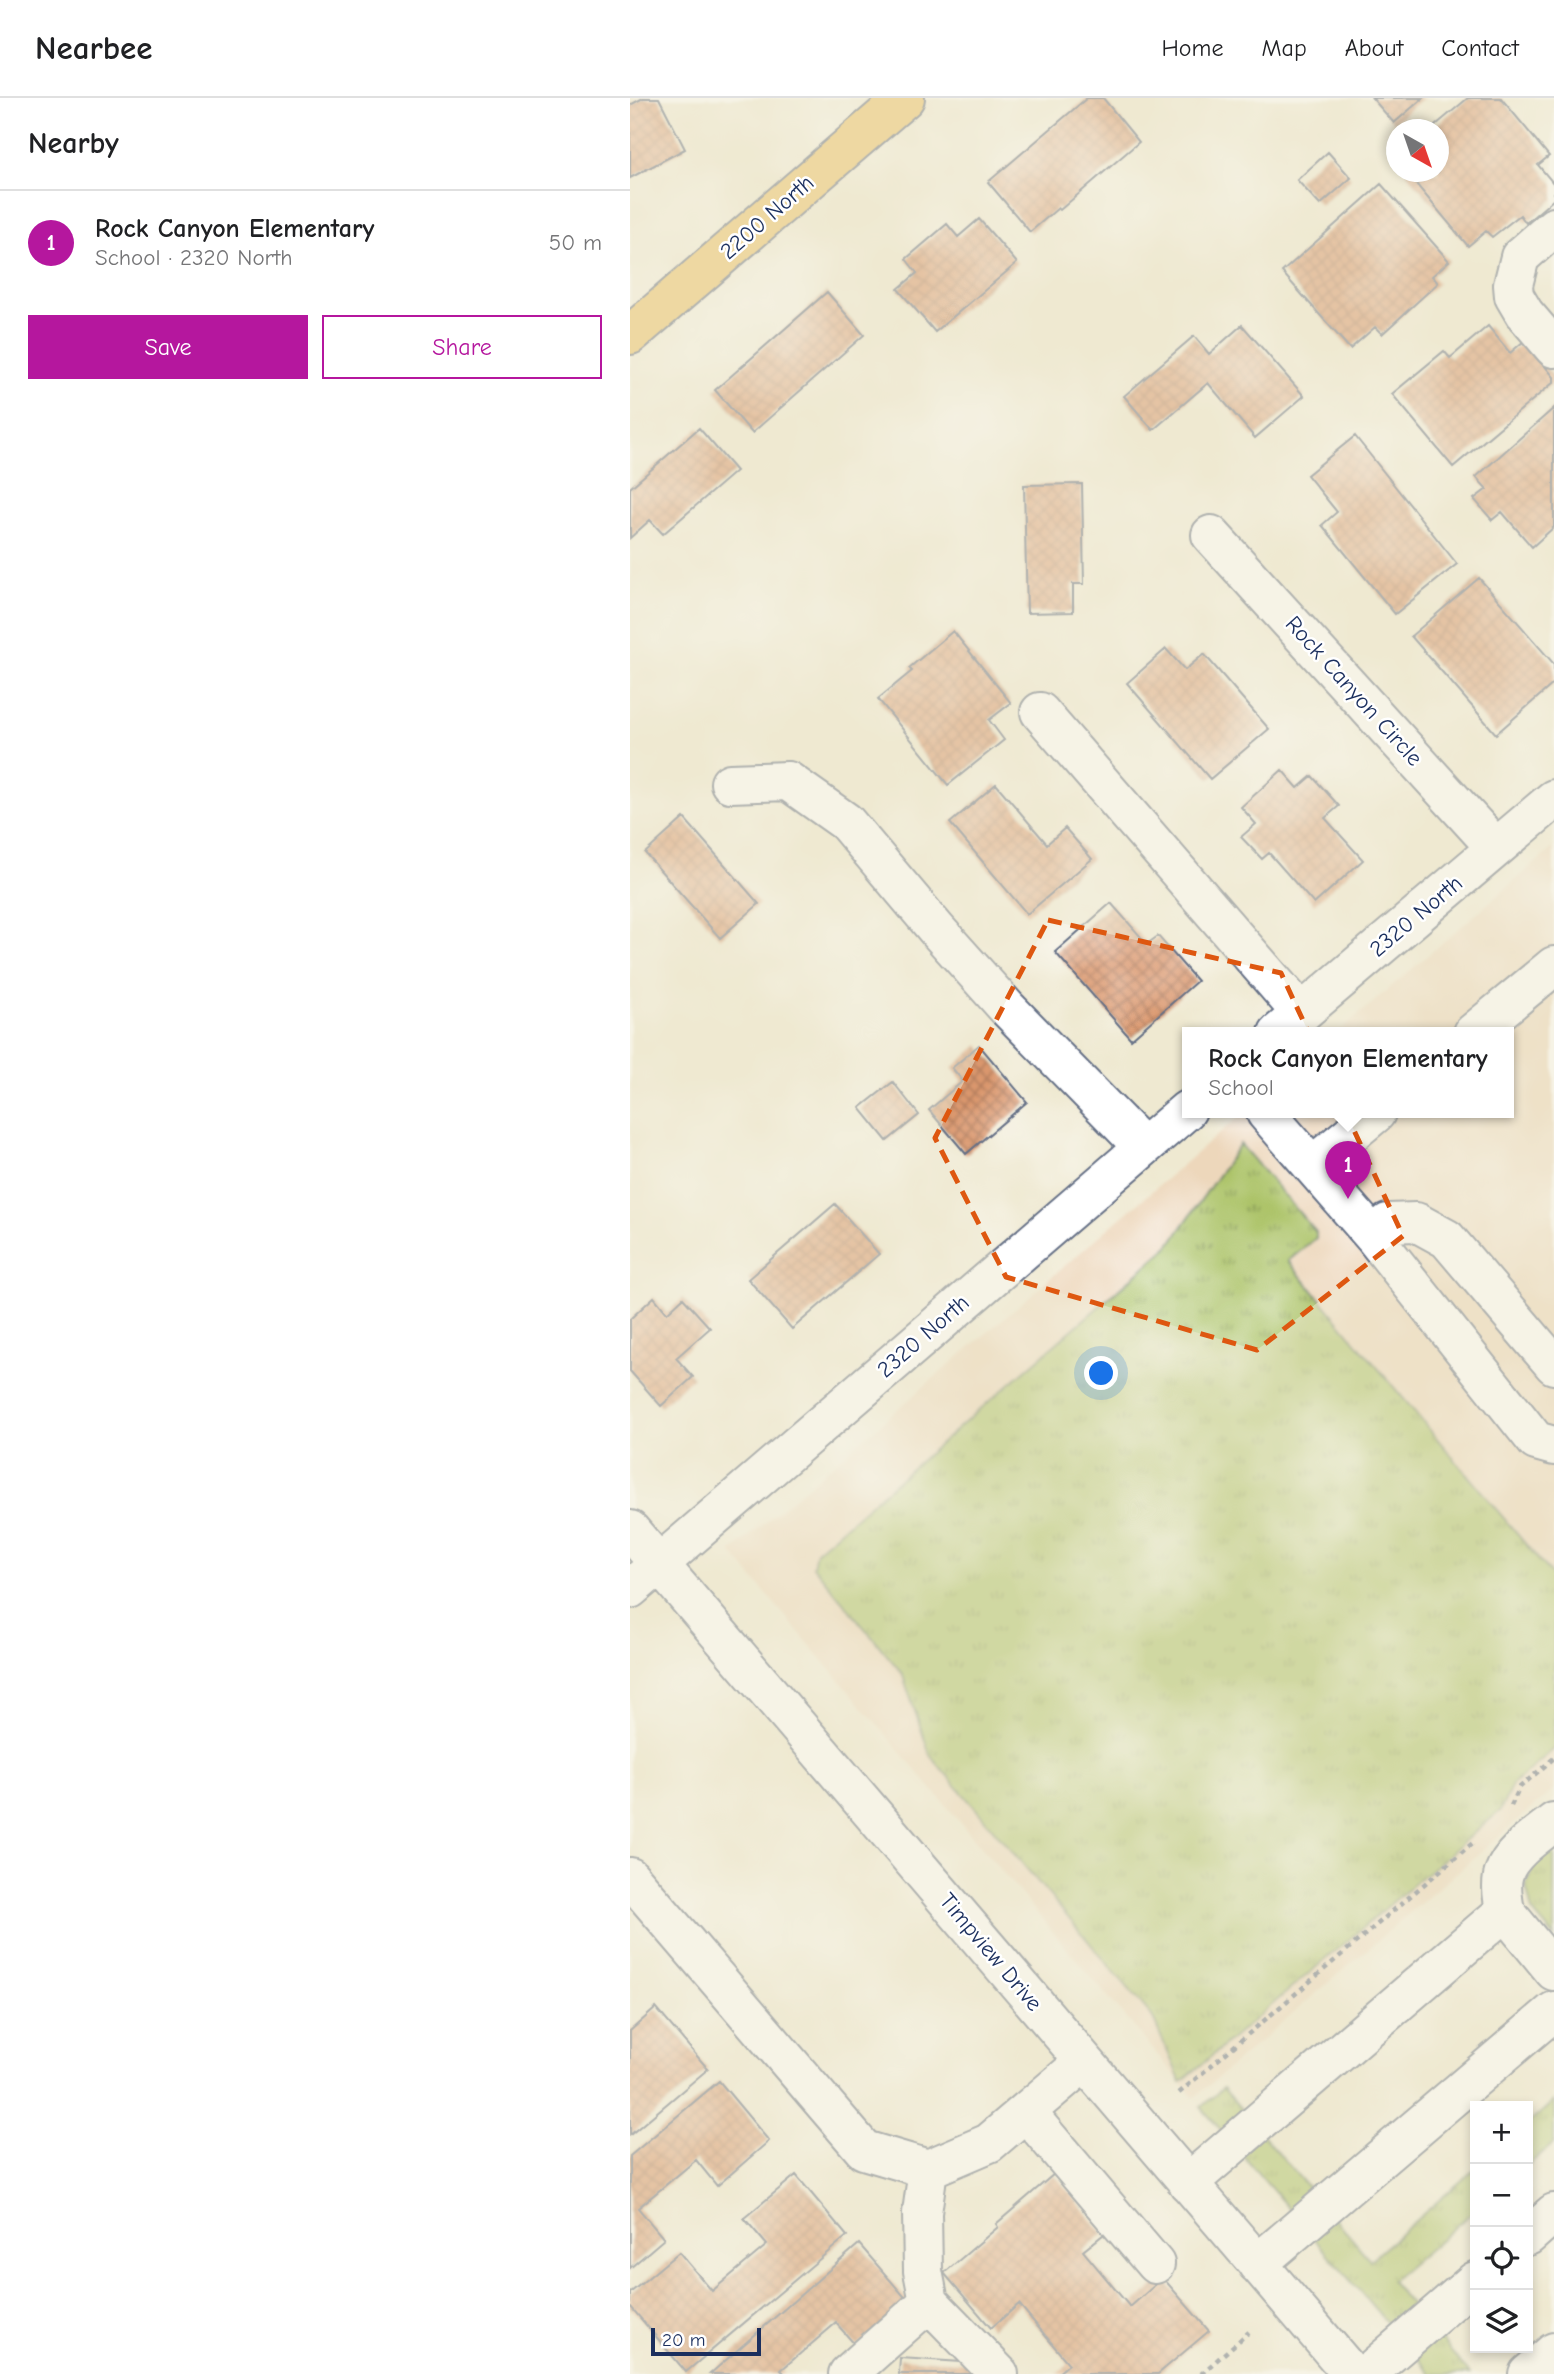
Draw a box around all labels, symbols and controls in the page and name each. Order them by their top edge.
text: Nearbee [35,29,153,67]
text: Home [1162,34,1223,62]
text: Map [1261,34,1307,62]
text: About [1345,34,1403,62]
text: Contact [1441,34,1519,62]
north arrow [1386,119,1449,182]
text: Nearby [28,126,119,161]
street label: 2200 North [715,169,819,265]
text: Rock Canyon Elementary [95,214,374,244]
text: 1 [46,229,56,256]
text: 50 m [549,229,602,256]
text: School · 2320 North [95,244,293,271]
button: Save [28,315,308,379]
button: Share [322,315,602,379]
street label: Rock Canyon Circle [1280,611,1428,771]
street label: 2320 North [1364,869,1468,963]
popup [1182,1027,1514,1118]
text: Rock Canyon Elementary [1208,1044,1488,1074]
text: School [1208,1074,1274,1101]
pin: 1 [1325,1141,1371,1199]
street label: 2320 North [872,1289,974,1383]
your location [1084,1356,1118,1390]
street label: Timpview Drive [934,1888,1048,2016]
map controls [1470,2101,1533,2353]
button: + [1470,2101,1533,2164]
button: − [1470,2164,1533,2227]
button: locate [1470,2227,1533,2290]
button: layers [1470,2290,1533,2353]
scale bar [651,2325,761,2357]
text: 20 m [662,2329,706,2351]

